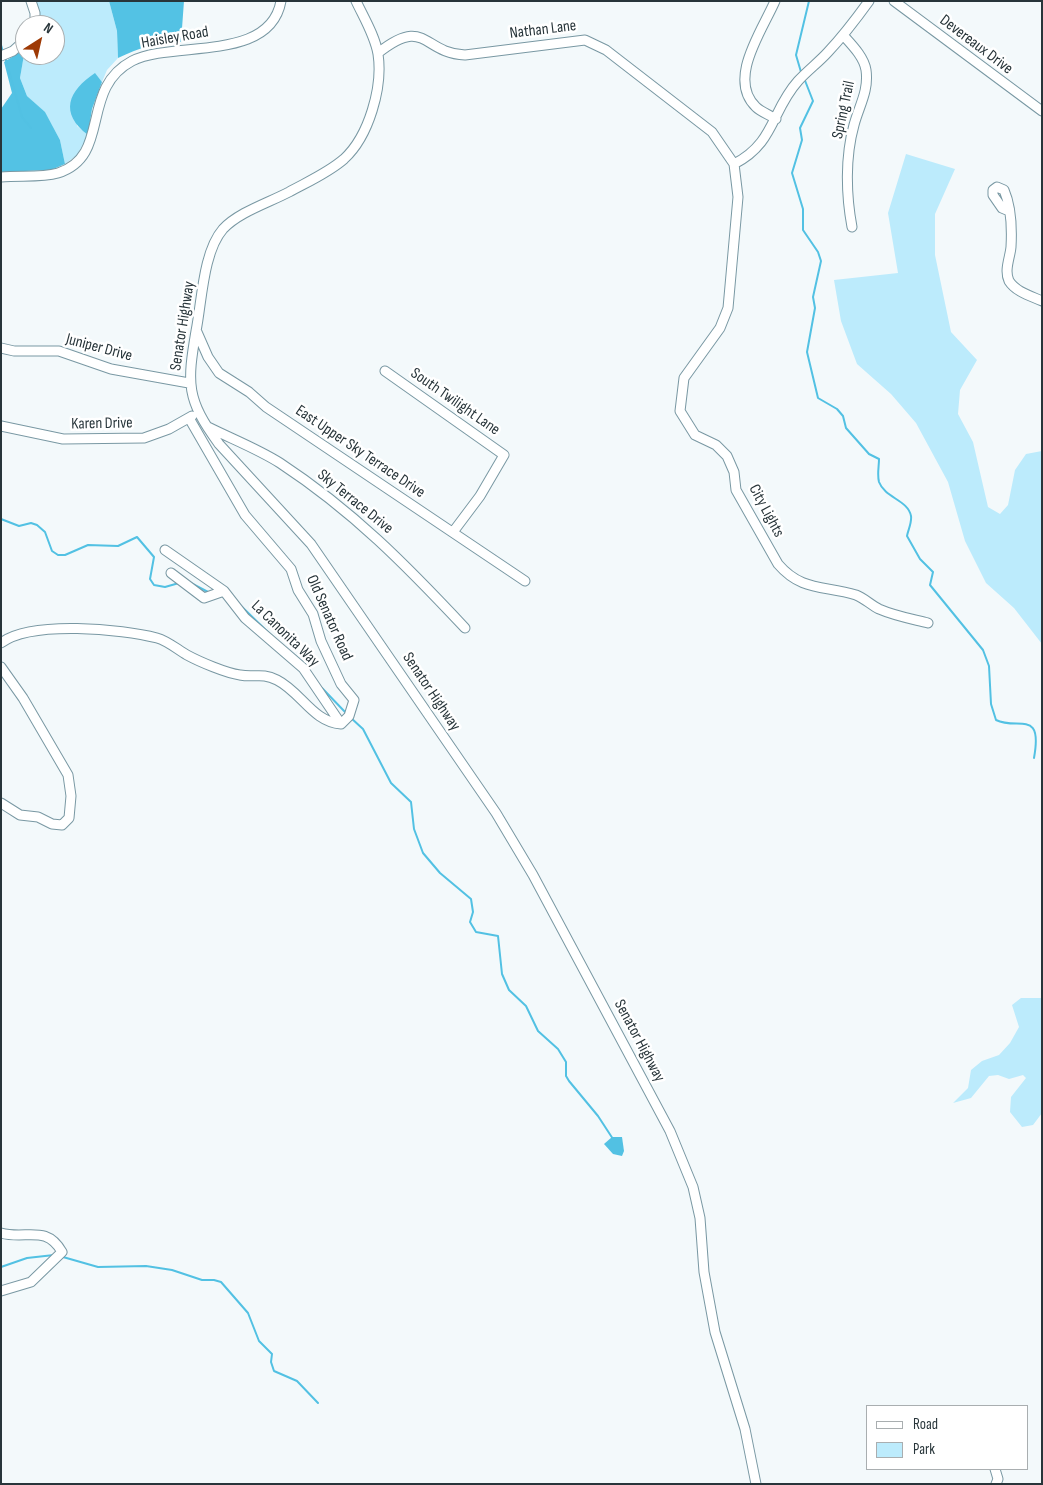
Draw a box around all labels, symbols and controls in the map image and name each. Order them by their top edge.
street label: Devereaux Drive [936,11,1016,79]
north arrow [15,15,65,65]
street label: Nathan Lane [509,16,577,44]
text: N [40,19,56,37]
street label: Haisley Road [140,23,210,53]
street label: Spring Trail [829,79,859,141]
street label: Senator Highway [166,280,200,372]
street label: Juniper Drive [64,330,134,366]
street label: South Twilight Lane [407,364,503,440]
street label: East Upper Sky Terrace Drive [291,401,429,503]
street label: Karen Drive [71,414,133,434]
street label: Sky Terrace Drive [313,466,397,538]
street label: City Lights [744,481,788,541]
street label: Old Senator Road [302,572,356,664]
street label: La Canonita Way [247,597,323,671]
street label: Senator Highway [398,649,464,735]
street label: Senator Highway [609,997,669,1085]
legend [866,1405,1028,1470]
text: Road [913,1415,938,1434]
text: Park [913,1440,935,1459]

